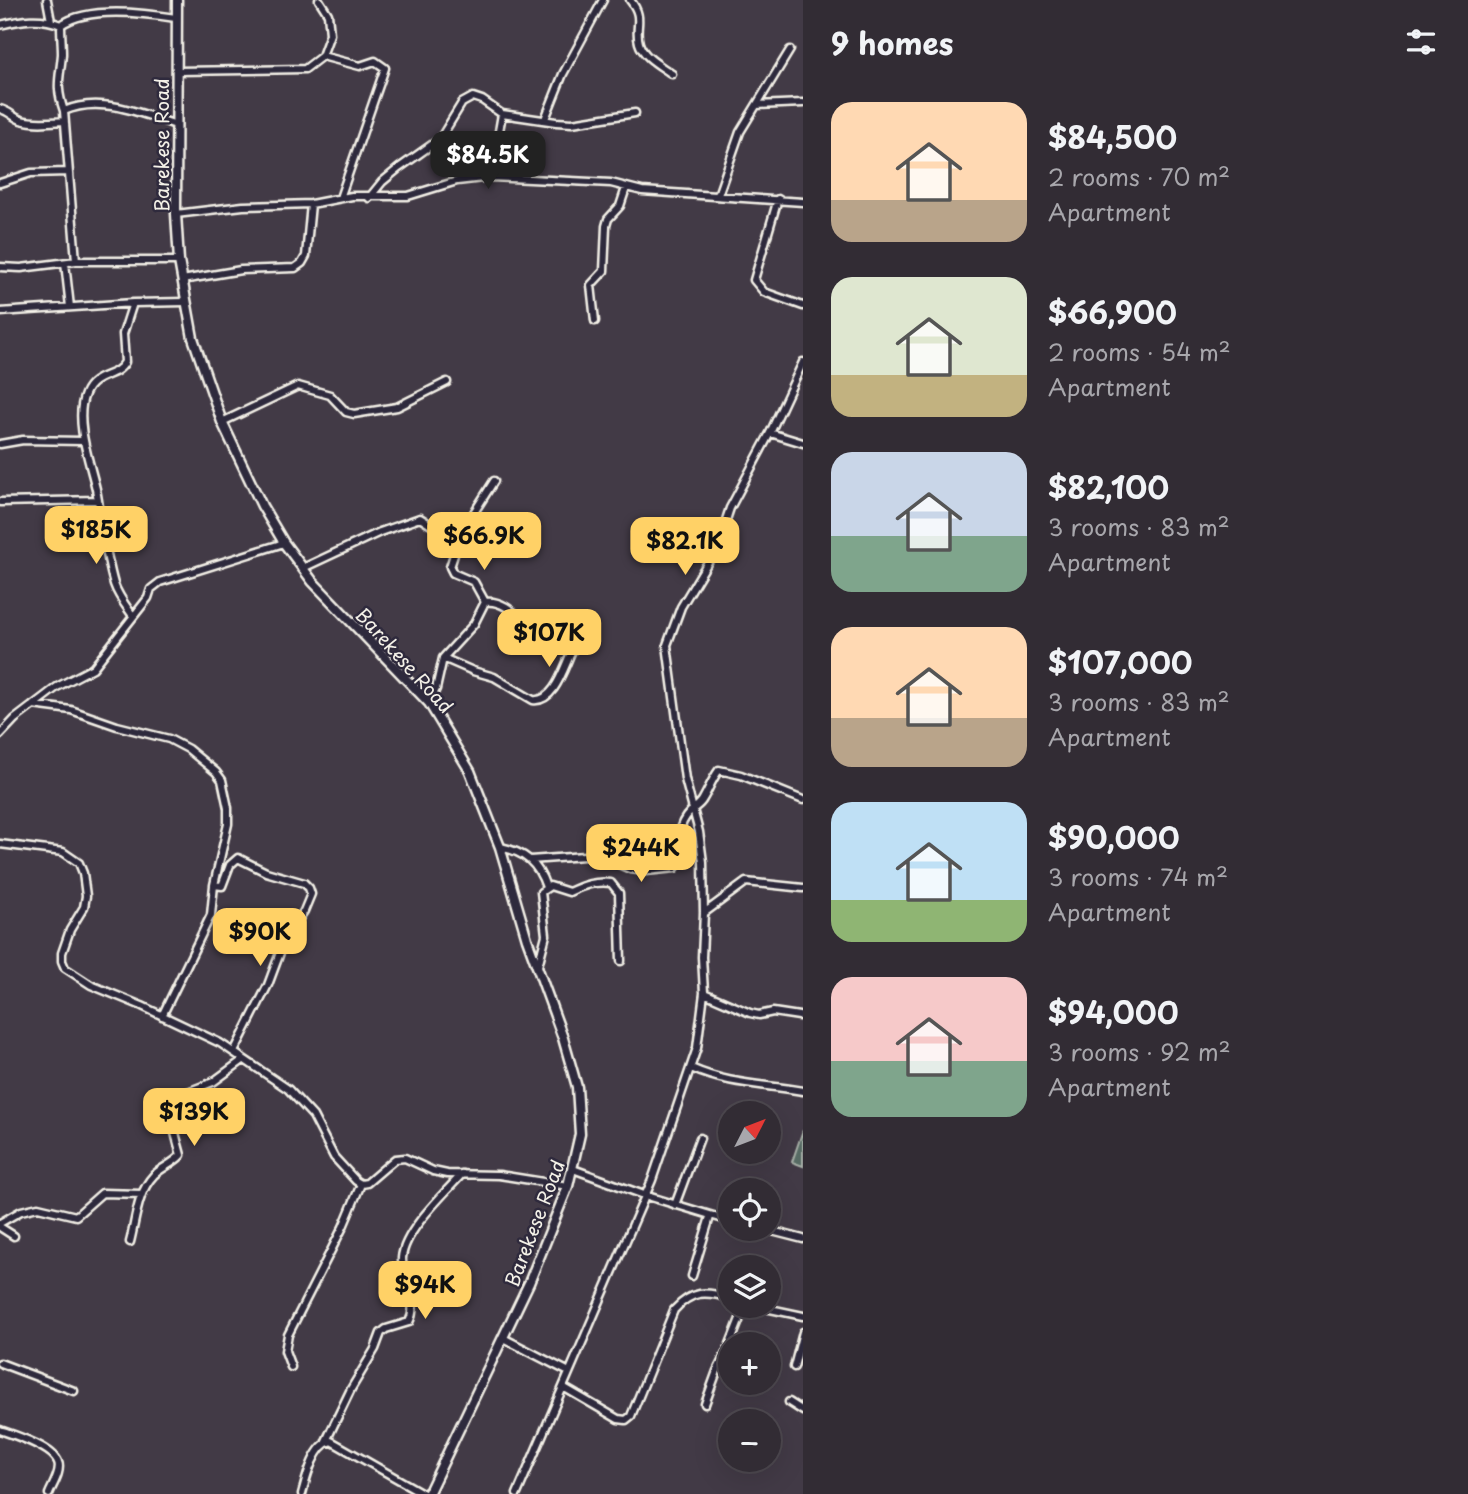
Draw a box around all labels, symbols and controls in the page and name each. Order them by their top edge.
text: 9 homes [831,20,953,65]
icon: filters [1402,23,1440,61]
street label: Barekese Road [147,78,175,212]
text: $84,500 [1048,114,1177,159]
icon: home [887,130,971,214]
pin: $84.5K [431,132,545,191]
text: $84.5K [447,136,529,171]
text: 2 rooms · 70 m² [1048,159,1230,194]
text: Apartment [1048,194,1171,229]
text: $66,900 [1048,289,1177,334]
icon: home [887,305,971,389]
text: 2 rooms · 54 m² [1048,334,1231,369]
text: Apartment [1048,369,1171,404]
text: $82,100 [1048,464,1169,509]
icon: home [887,480,971,564]
pin: $185K [47,506,145,566]
text: 3 rooms · 83 m² [1048,509,1230,544]
text: $185K [61,511,131,546]
pin: $66.9K [427,512,541,572]
text: $66.9K [443,517,525,552]
pin: $82.1K [628,518,742,577]
text: $82.1K [646,522,724,557]
text: Apartment [1048,544,1171,579]
street label: Barekese Road [350,601,460,719]
pin: $107K [500,610,598,669]
text: $107K [513,614,585,649]
text: $107,000 [1048,639,1193,684]
icon: home [887,655,971,739]
text: 3 rooms · 83 m² [1048,684,1230,719]
text: Apartment [1048,719,1171,754]
text: $90,000 [1048,814,1180,859]
pin: $244K [592,824,690,884]
text: $244K [602,829,680,864]
icon: home [887,830,971,914]
text: 3 rooms · 74 m² [1048,859,1228,894]
text: Apartment [1048,894,1171,929]
pin: $90K [219,908,301,968]
text: $90K [229,913,291,948]
text: $94,000 [1048,989,1179,1034]
icon: home [887,1005,971,1089]
text: 3 rooms · 92 m² [1048,1034,1231,1069]
text: Apartment [1048,1069,1171,1104]
pin: $139K [145,1088,243,1148]
text: $139K [159,1093,229,1128]
north arrow [718,1101,780,1164]
map controls [718,1101,781,1472]
street label: Barekese Road [497,1156,571,1290]
button: locate [718,1178,781,1241]
button: layers [718,1255,781,1318]
pin: $94K [384,1262,466,1321]
text: $94K [394,1266,456,1301]
button: + [718,1332,781,1395]
button: − [718,1409,781,1472]

